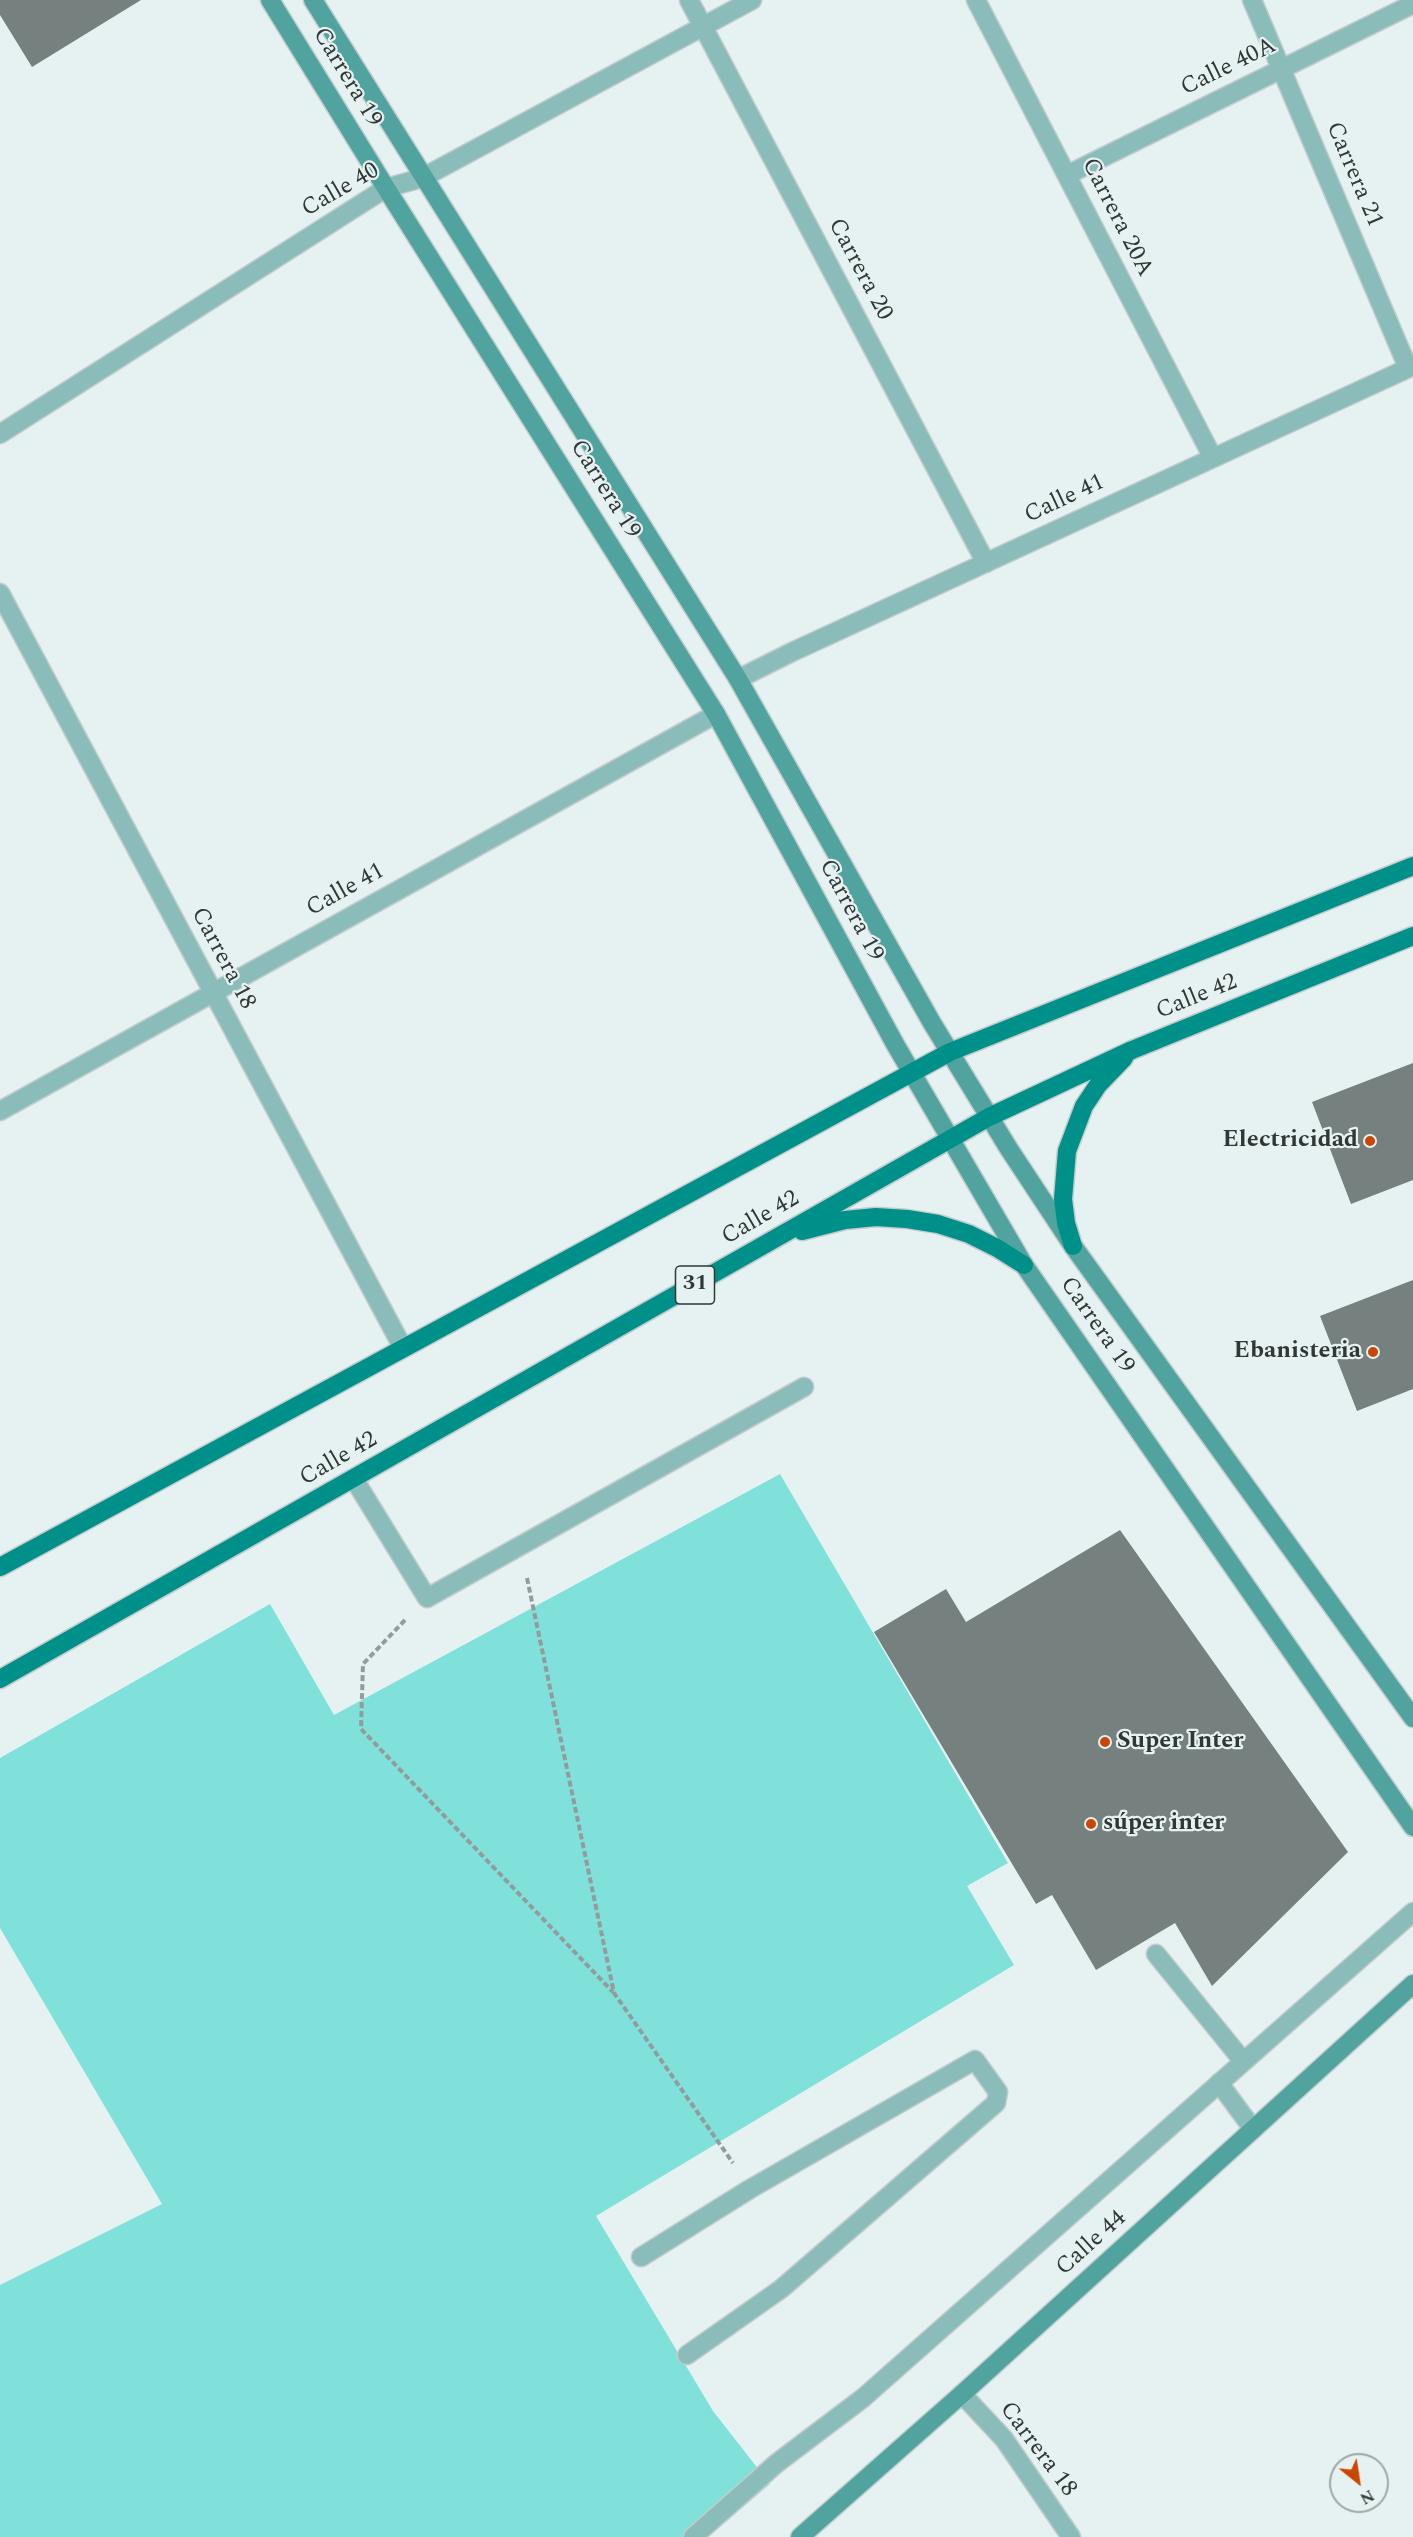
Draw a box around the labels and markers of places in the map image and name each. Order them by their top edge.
place label: Electricidad [1223,1127,1358,1155]
marker: Electricidad [1363,1134,1377,1148]
place label: Ebanisteria [1234,1338,1361,1366]
marker: Ebanisteria [1366,1345,1380,1359]
place label: Super Inter [1117,1728,1243,1756]
marker: Super Inter [1098,1735,1112,1749]
place label: súper inter [1103,1810,1224,1838]
marker: súper inter [1084,1817,1098,1831]

